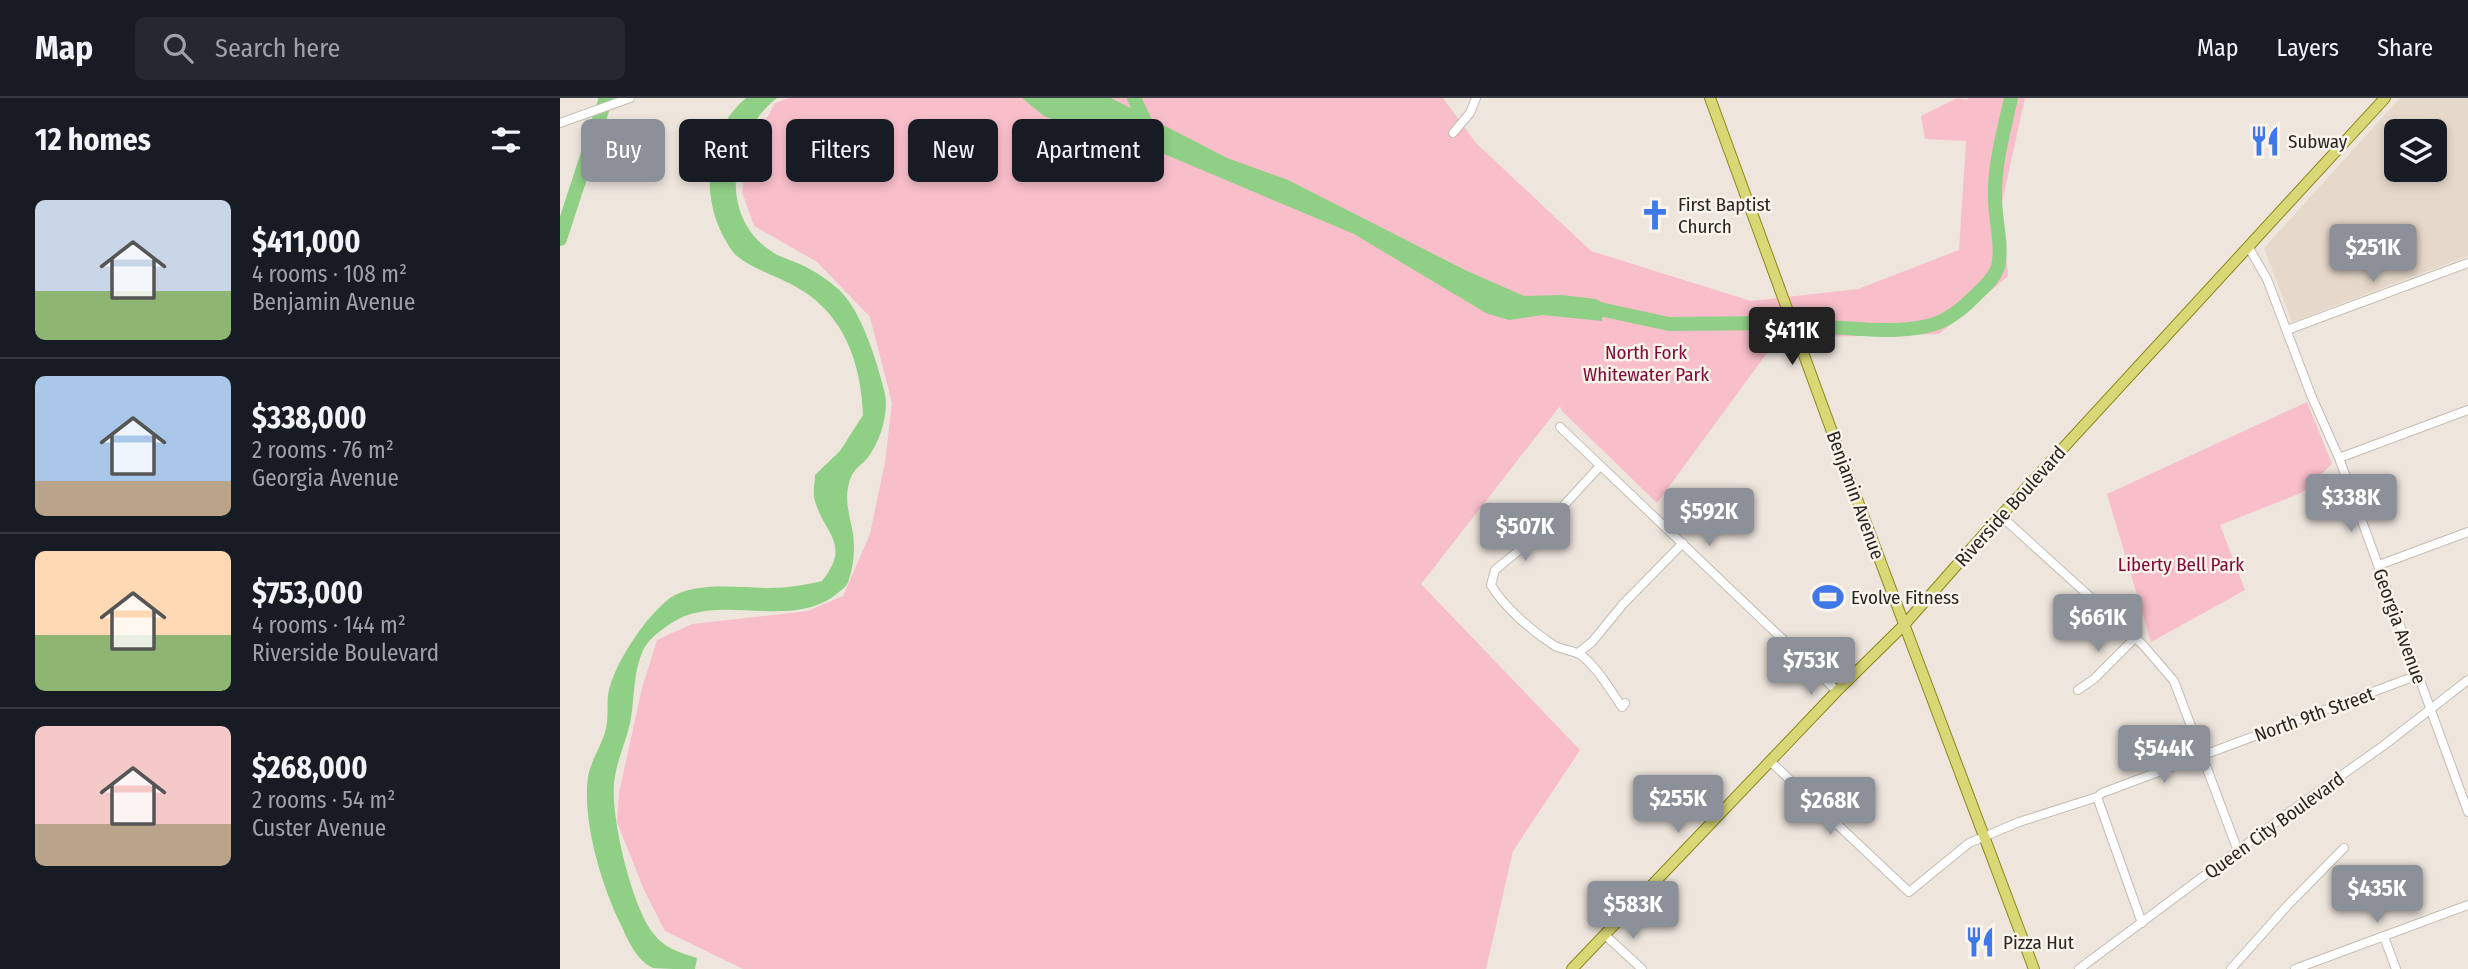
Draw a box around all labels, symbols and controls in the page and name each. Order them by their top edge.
search box [135,17,625,80]
text: Map [35,28,93,68]
icon: search [159,29,197,67]
text: Search here [215,33,340,64]
text: Map [2197,34,2239,62]
text: Layers [2277,34,2339,62]
text: Share [2377,34,2433,62]
chip: Buy [581,119,665,182]
chip: Rent [679,119,772,182]
chip: Filters [786,119,894,182]
chip: New [908,119,998,182]
chip: Apartment [1012,119,1164,182]
map controls [2384,119,2447,182]
button: layers [2384,119,2447,182]
icon: filters [487,121,525,159]
text: 12 homes [35,122,151,158]
restaurant icon: Subway [2248,124,2282,158]
place label: Subway [2288,130,2348,153]
place label: First Baptist Church [1678,193,1772,238]
church icon: First Baptist Church [1638,198,1672,232]
text: $411,000 [252,224,361,260]
pin: $251K [2324,225,2422,284]
icon: home [91,228,175,312]
text: $251K [2345,233,2401,261]
text: 4 rooms · 108 m² [252,260,407,288]
text: Benjamin Avenue [252,288,415,316]
pin: $411K [1743,308,1841,367]
text: $411K [1765,316,1819,344]
park label: North Fork Whitewater Park [1583,341,1709,386]
text: $338,000 [252,400,367,436]
icon: home [91,404,175,488]
street label: Benjamin Avenue [1822,428,1889,562]
text: 2 rooms · 76 m² [252,436,394,464]
street label: Riverside Boulevard [1950,441,2071,571]
text: Georgia Avenue [252,464,399,492]
pin: $338K [2302,474,2400,534]
text: $338K [2322,483,2380,511]
pin: $592K [1660,489,1758,548]
text: $592K [1680,497,1738,525]
pin: $507K [1476,504,1574,563]
text: $507K [1496,512,1554,540]
park label: Liberty Bell Park [2118,553,2244,576]
street label: Georgia Avenue [2368,565,2431,687]
text: $753,000 [252,575,363,611]
icon: home [91,579,175,663]
sports icon: Evolve Fitness [1811,580,1845,614]
place label: Evolve Fitness [1851,586,1959,609]
pin: $661K [2049,594,2147,654]
text: $661K [2069,603,2127,631]
text: 4 rooms · 144 m² [252,611,406,639]
pin: $753K [1762,638,1860,697]
text: Riverside Boulevard [252,639,439,667]
text: $753K [1783,646,1839,674]
street label: North 9th Street [2251,682,2378,747]
pin: $544K [2115,726,2213,785]
text: $544K [2134,734,2194,762]
text: $268,000 [252,750,368,786]
icon: home [91,754,175,838]
street label: Queen City Boulevard [2200,767,2349,884]
pin: $255K [1629,776,1727,835]
pin: $268K [1781,778,1879,837]
text: $255K [1649,784,1707,812]
text: 2 rooms · 54 m² [252,786,395,814]
text: $268K [1800,786,1860,814]
text: Custer Avenue [252,814,386,842]
pin: $435K [2328,866,2426,925]
text: $435K [2348,874,2406,902]
pin: $583K [1584,882,1682,941]
text: $583K [1603,890,1663,918]
restaurant icon: Pizza Hut [1963,925,1997,959]
place label: Pizza Hut [2003,931,2075,954]

